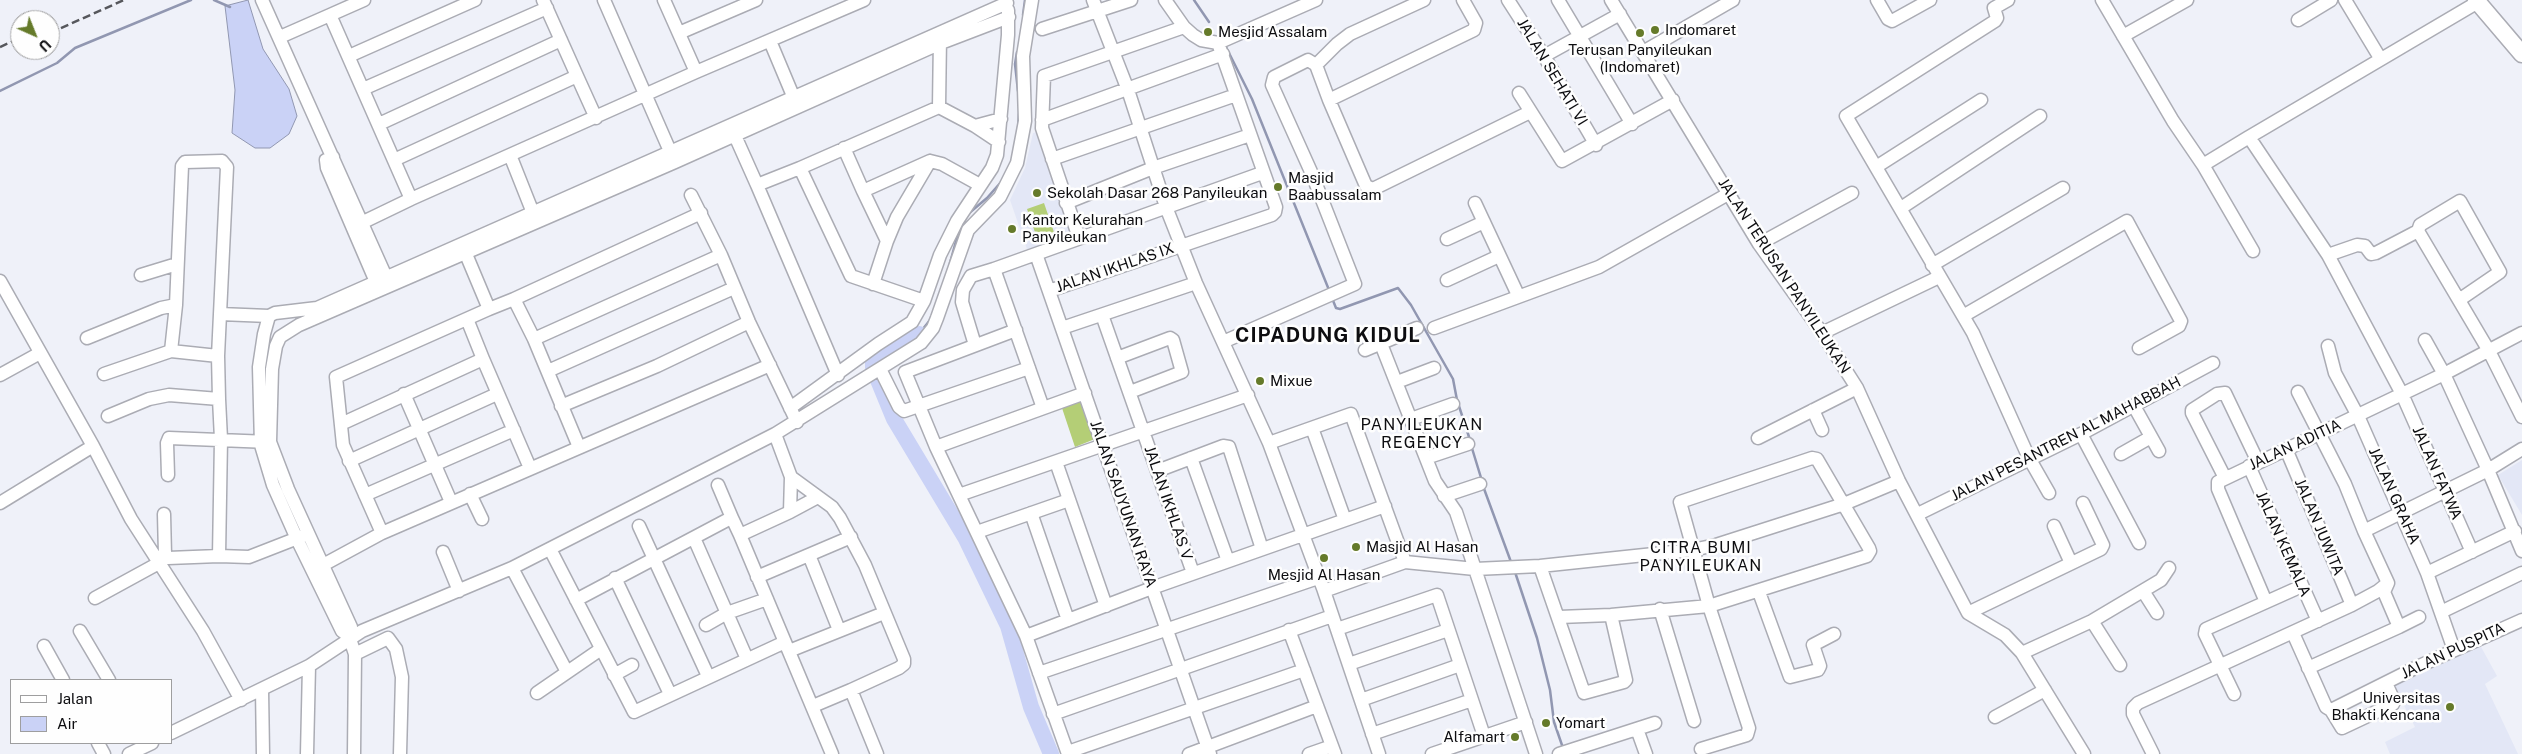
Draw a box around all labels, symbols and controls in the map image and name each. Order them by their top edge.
north arrow [10,10,60,60]
street label: JALAN SEHATI VI [1513,15,1591,129]
place label: Indomaret [1665,21,1736,39]
place label: Mesjid Assalam [1218,23,1327,41]
marker: Indomaret [1649,24,1661,36]
marker: Mesjid Assalam [1202,26,1214,38]
marker: Terusan Panyileukan (Indomaret) [1634,27,1646,39]
text: U [36,36,54,54]
place label: Terusan Panyileukan (Indomaret) [1568,41,1712,76]
place label: Masjid Baabussalam [1288,169,1381,204]
street label: JALAN TERUSAN PANYILEUKAN [1714,175,1854,377]
marker: Masjid Baabussalam [1272,181,1284,193]
place label: Sekolah Dasar 268 Panyileukan [1047,184,1267,202]
marker: Sekolah Dasar 268 Panyileukan [1031,187,1043,199]
place label: Kantor Kelurahan Panyileukan [1022,211,1143,246]
marker: Kantor Kelurahan Panyileukan [1006,223,1018,235]
street label: JALAN IKHLAS IX [1053,239,1177,297]
district label: CIPADUNG KIDUL [1233,324,1423,348]
place label: Mixue [1270,372,1313,390]
street label: JALAN PESANTREN AL MAHABBAH [1948,373,2184,505]
marker: Mixue [1254,375,1266,387]
district label: PANYILEUKAN REGENCY [1359,415,1485,453]
street label: JALAN ADITIA [2246,416,2344,474]
street label: JALAN SAUYUNAN RAYA [1086,418,1160,590]
street label: JALAN FATWA [2408,423,2466,523]
street label: JALAN IKHLAS V [1140,444,1196,562]
street label: JALAN GRAHA [2365,445,2423,547]
street label: JALAN JUWITA [2290,476,2348,578]
street label: JALAN KEMALA [2252,488,2314,600]
place label: Masjid Al Hasan [1366,538,1478,556]
district label: CITRA BUMI PANYILEUKAN [1638,538,1764,576]
marker: Masjid Al Hasan [1350,541,1362,553]
marker: Mesjid Al Hasan [1318,552,1330,564]
place label: Mesjid Al Hasan [1268,566,1380,584]
street label: JALAN PUSPITA [2398,619,2508,683]
legend [10,679,172,744]
place label: Universitas Bhakti Kencana [2331,689,2440,724]
text: Jalan [57,690,93,707]
marker: Universitas Bhakti Kencana [2444,701,2456,713]
place label: Yomart [1556,714,1605,732]
text: Air [57,715,77,732]
marker: Yomart [1540,717,1552,729]
place label: Alfamart [1443,728,1505,746]
marker: Alfamart [1509,731,1521,743]

